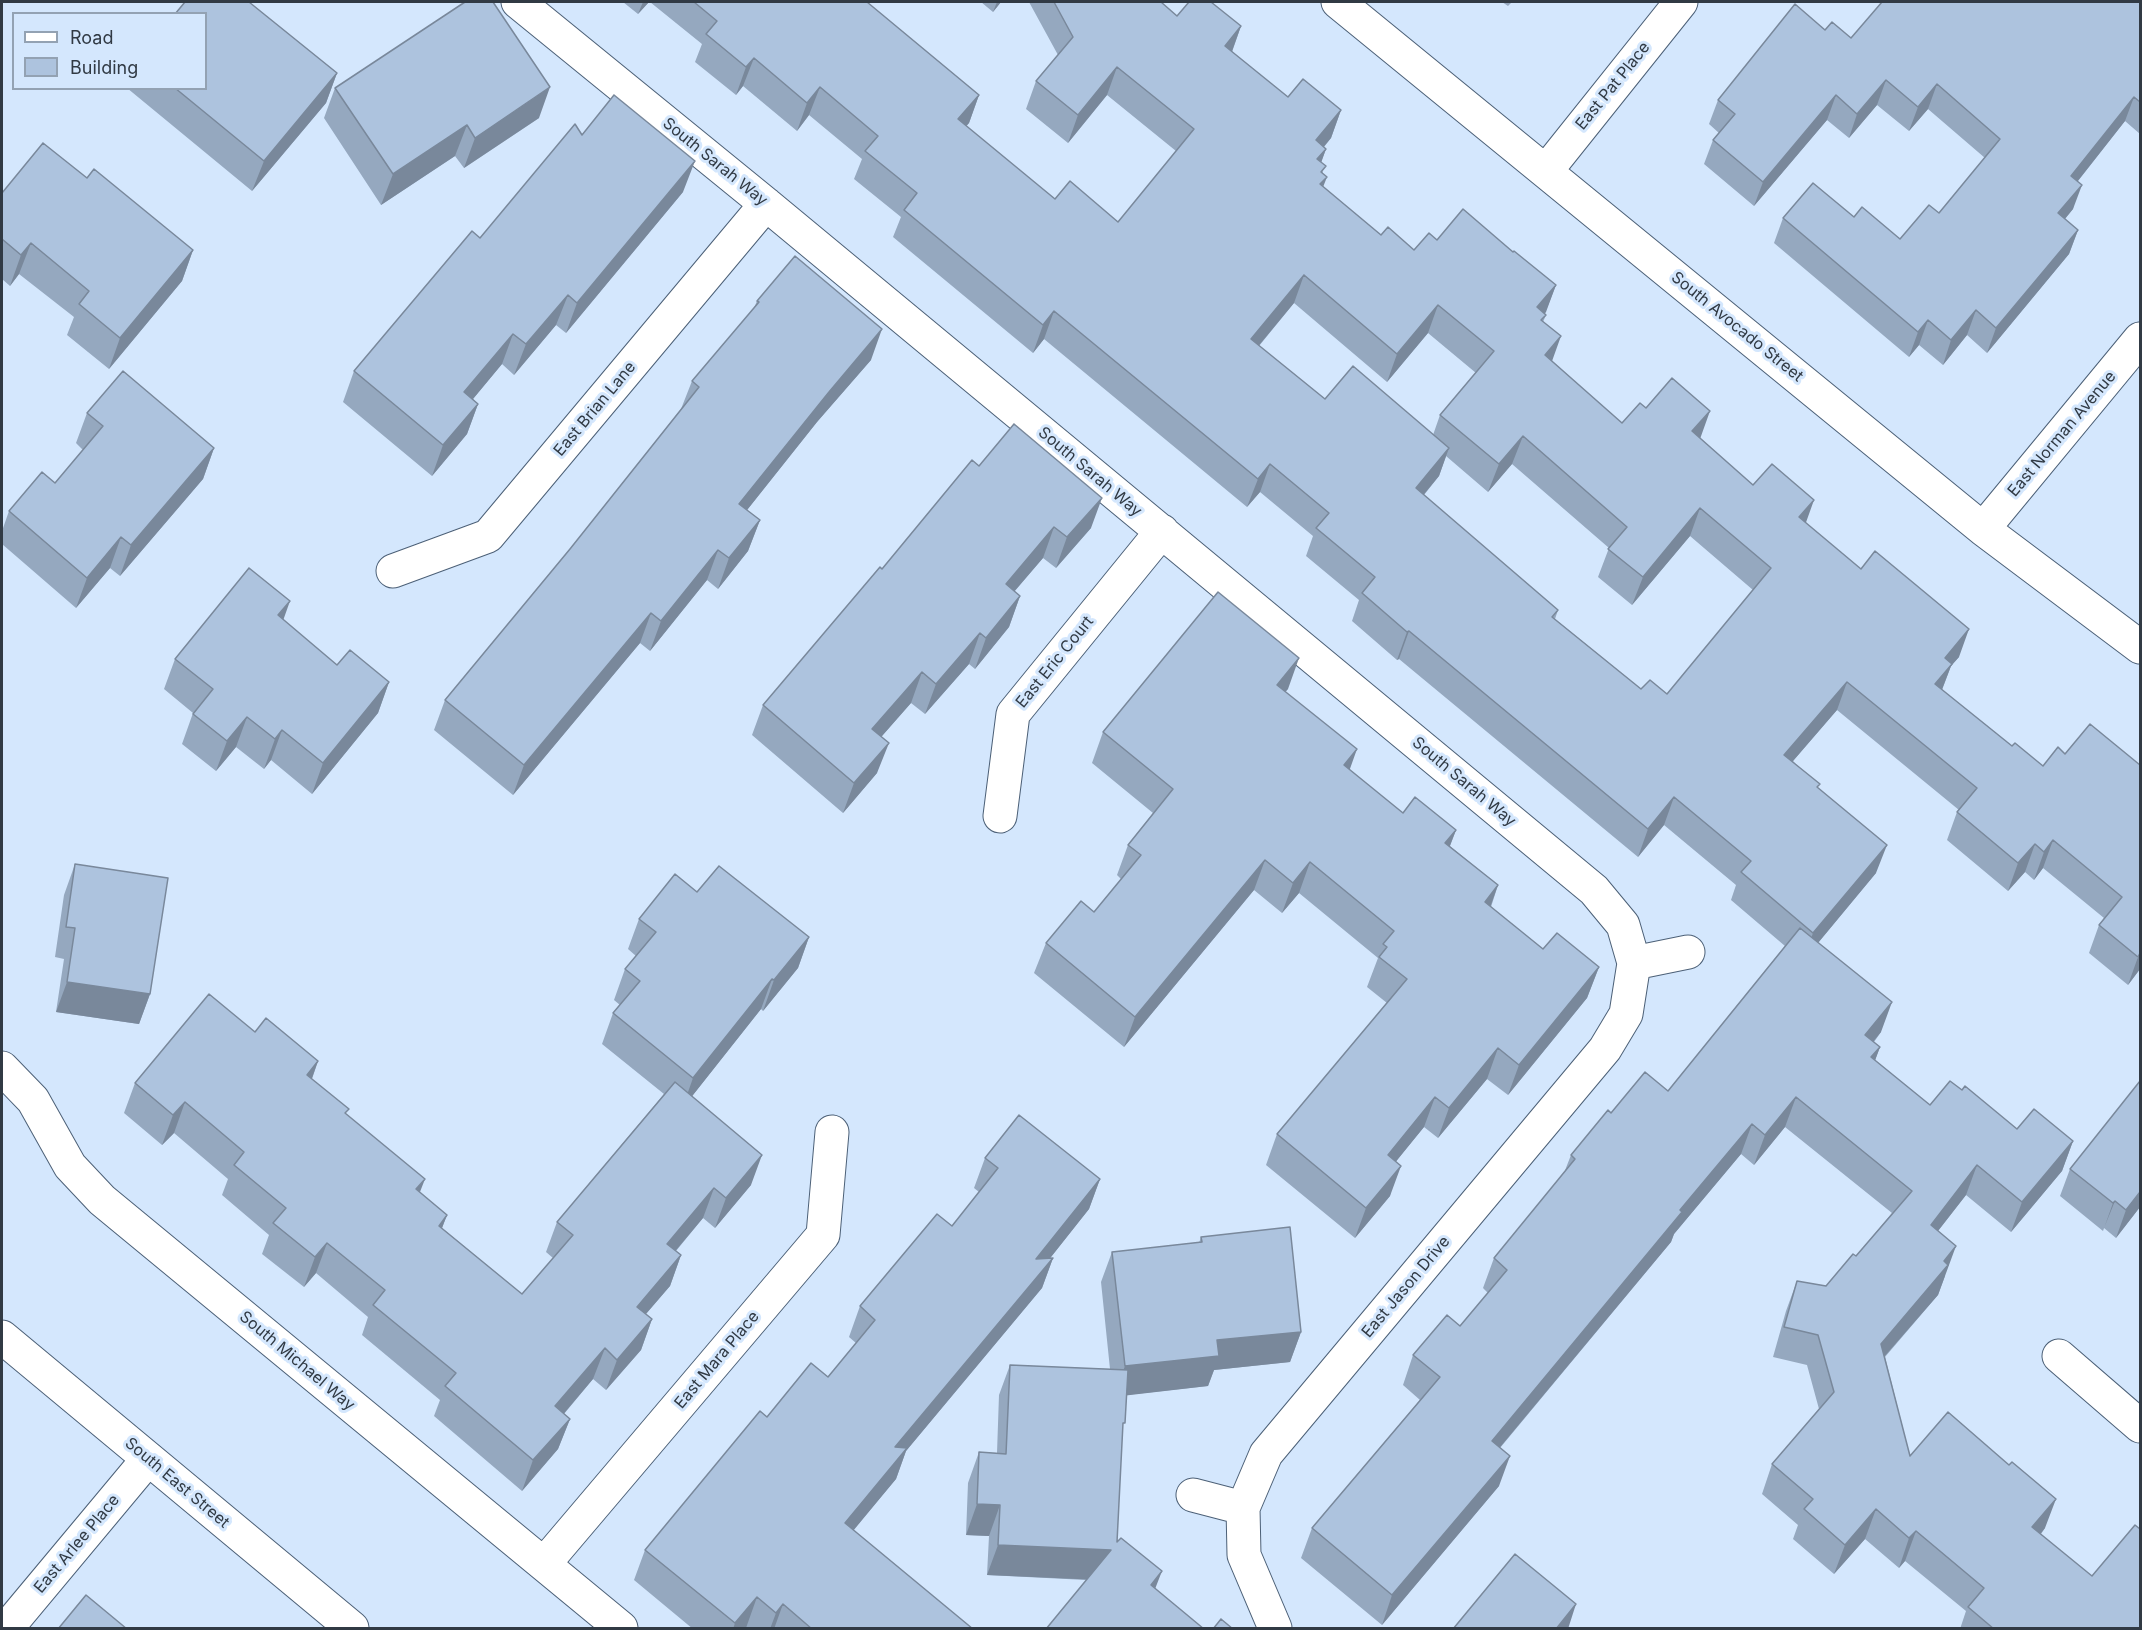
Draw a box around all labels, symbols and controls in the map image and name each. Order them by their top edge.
legend [12,12,207,90]
text: Road [70,27,113,48]
street label: East Pat Place [1572,38,1654,134]
text: Building [70,57,138,78]
street label: South Sarah Way [659,114,771,210]
street label: South Avocado Street [1667,268,1807,386]
street label: East Brian Lane [550,358,640,460]
street label: East Norman Avenue [2004,367,2120,501]
street label: South Sarah Way [1034,423,1146,521]
street label: East Eric Court [1012,612,1098,712]
street label: South Sarah Way [1408,733,1520,831]
street label: East Jason Drive [1358,1232,1454,1342]
street label: South Michael Way [235,1307,359,1415]
street label: East Mara Place [671,1307,763,1413]
street label: South East Street [121,1434,233,1532]
street label: East Arlee Place [30,1491,124,1597]

